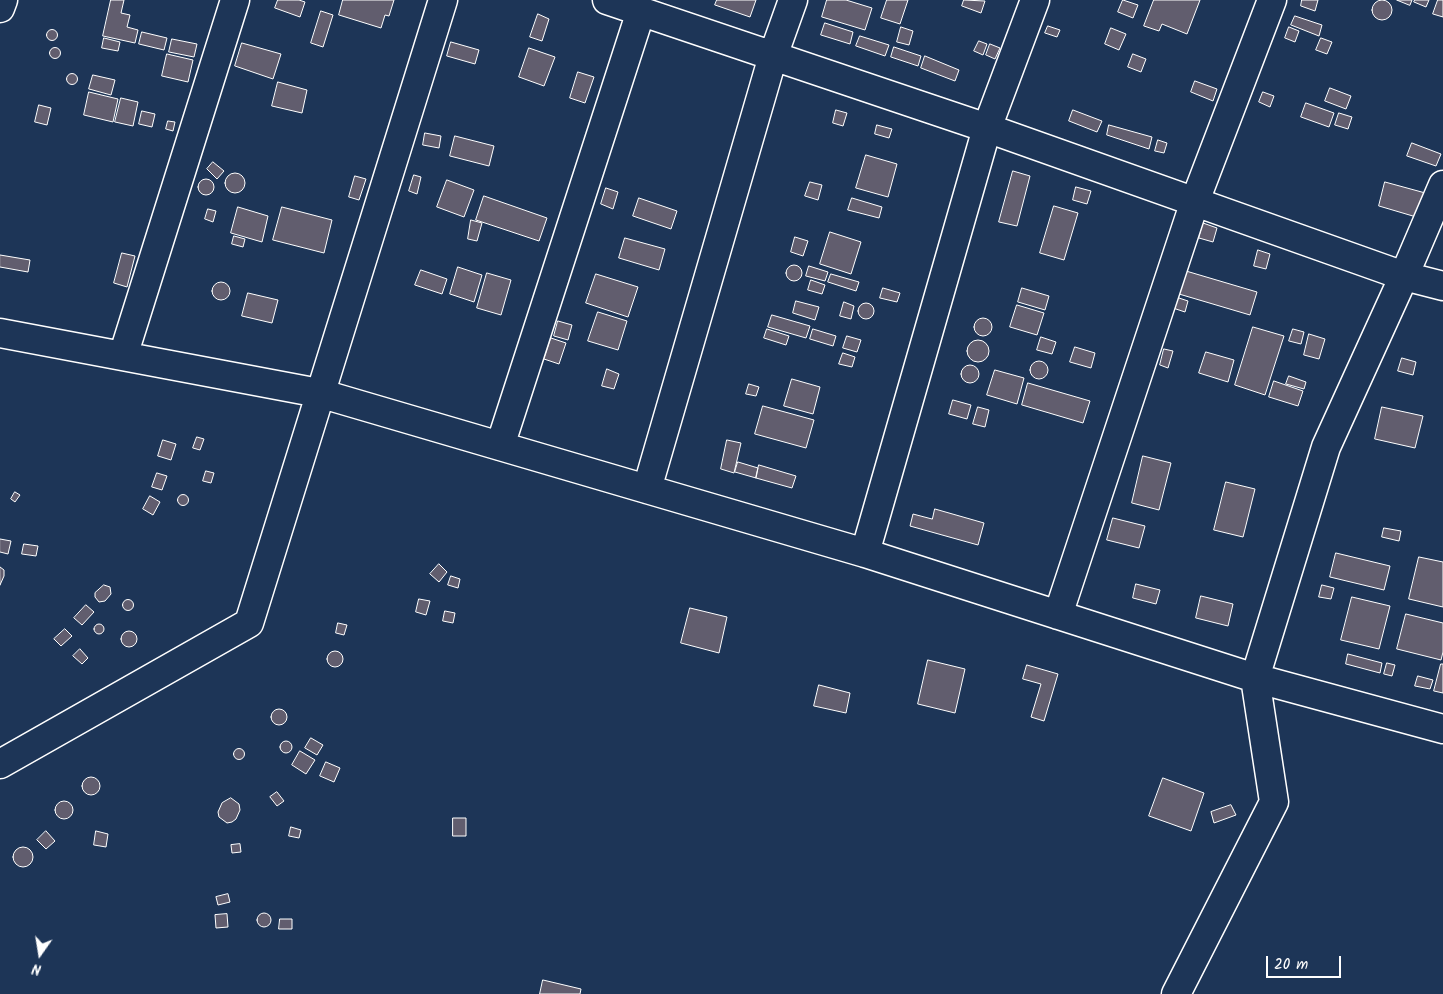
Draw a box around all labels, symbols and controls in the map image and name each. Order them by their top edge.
north arrow [15,929,65,979]
scale bar [1268,946,1343,978]
text: 20 m [1274,953,1308,977]
text: N [30,957,43,980]

